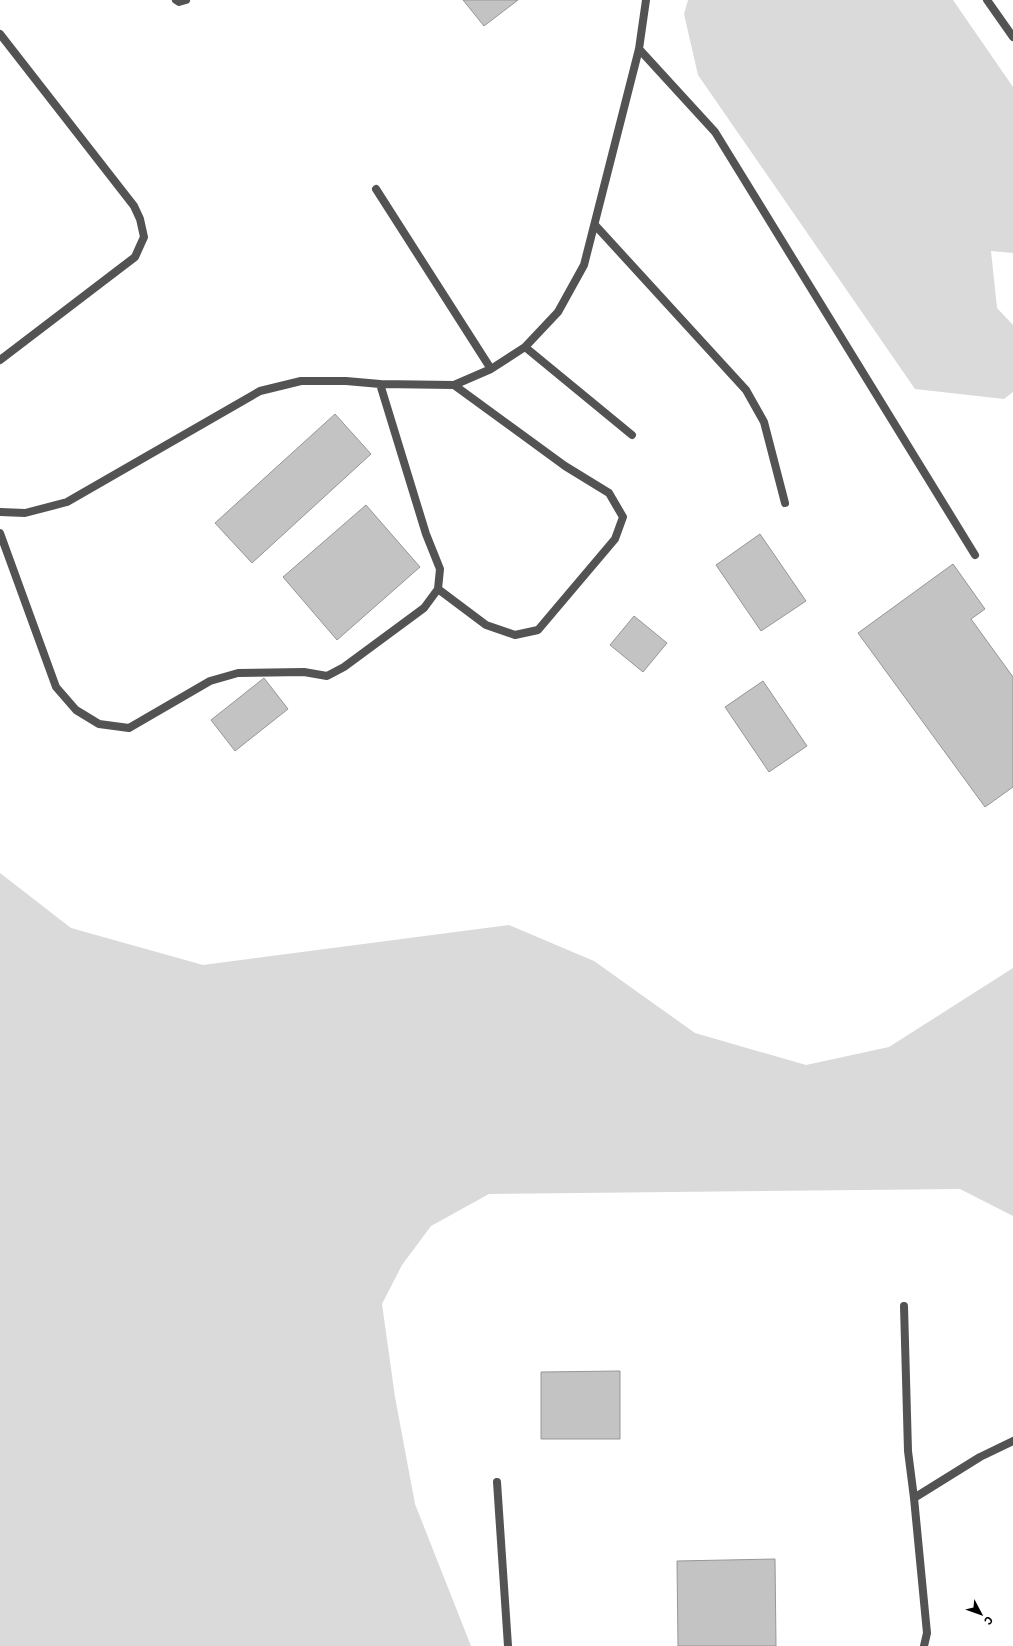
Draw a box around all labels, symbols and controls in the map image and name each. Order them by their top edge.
north arrow [961,1594,1001,1634]
text: С [981,1613,996,1628]

